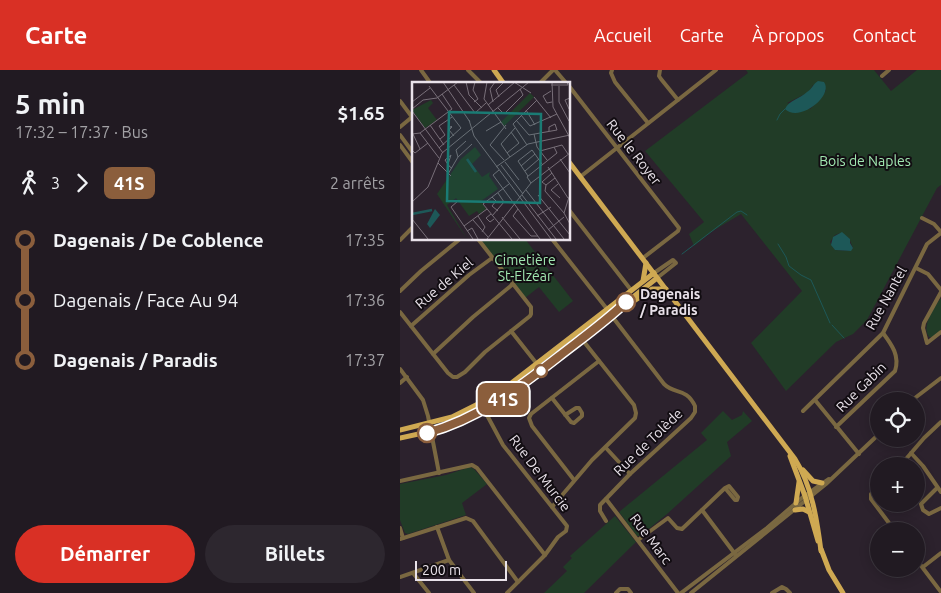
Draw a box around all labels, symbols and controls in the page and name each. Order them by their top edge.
text: Carte [25,22,87,49]
text: Accueil [594,25,652,45]
text: Carte [680,25,724,45]
text: À propos [752,25,824,45]
text: Contact [852,25,916,45]
inset map [412,82,570,240]
text: 5 min [15,88,86,119]
text: $1.65 [337,102,385,124]
street label: Rue le Royer [603,116,665,189]
text: 17:32 – 17:37 · Bus [15,123,148,141]
park label: Bois de Naples [819,153,911,169]
icon: walk [15,169,43,197]
icon: forward [68,169,96,197]
text: 41S [114,173,145,193]
text: 3 [51,174,60,192]
text: 2 arrêts [330,174,385,192]
text: Dagenais / De Coblence [53,229,264,251]
text: 17:35 [345,231,385,249]
park label: Cimetière St-Elzéar [494,252,556,284]
street label: Rue de Kiel [412,254,476,312]
street label: Rue Nantel [862,263,910,332]
place label: Dagenais / Paradis [639,286,701,318]
text: Dagenais / Face Au 94 [53,289,238,311]
text: 17:36 [345,291,385,309]
marker: Dagenais / Paradis [616,292,636,312]
text: Dagenais / Paradis [53,349,218,371]
text: 17:37 [345,351,385,369]
street label: Rue Gabin [833,359,889,415]
unlabelled marker [534,364,548,378]
line badge: 41S [474,383,532,415]
text: 41S [488,389,518,409]
map controls [870,392,925,577]
button: locate [870,392,925,447]
street label: Rue de Tolède [610,405,686,479]
unlabelled marker [417,423,437,443]
street label: Rue De Murcie [506,432,574,514]
button: + [870,457,925,512]
street label: Rue Marc [627,511,675,568]
button: − [870,522,925,577]
button: Démarrer [15,525,195,583]
button: Billets [205,525,385,583]
scale bar [415,558,508,581]
text: 200 m [422,562,461,578]

